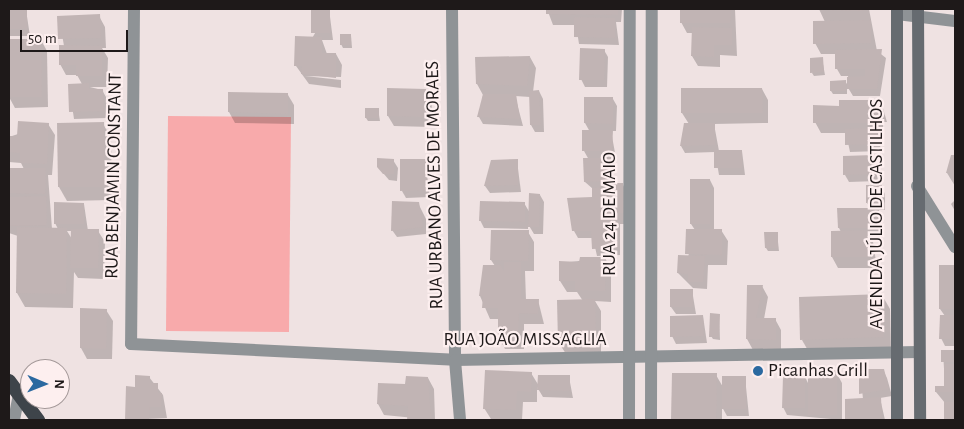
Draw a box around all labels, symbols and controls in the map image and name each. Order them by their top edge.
scale bar [22,20,130,52]
text: 50 m [28,31,57,46]
street label: RUA URBANO ALVES DE MORAES [421,61,449,309]
street label: RUA BENJAMIN CONSTANT [101,73,127,279]
street label: AVENIDA JÚLIO DE CASTILHOS [866,99,888,329]
street label: RUA 24 DE MAIO [599,152,621,276]
street label: RUA JOÃO MISSAGLIA [443,329,607,351]
north arrow [20,359,70,409]
place label: Picanhas Grill [768,360,868,382]
marker: Picanhas Grill [752,365,764,377]
text: N [52,379,66,389]

